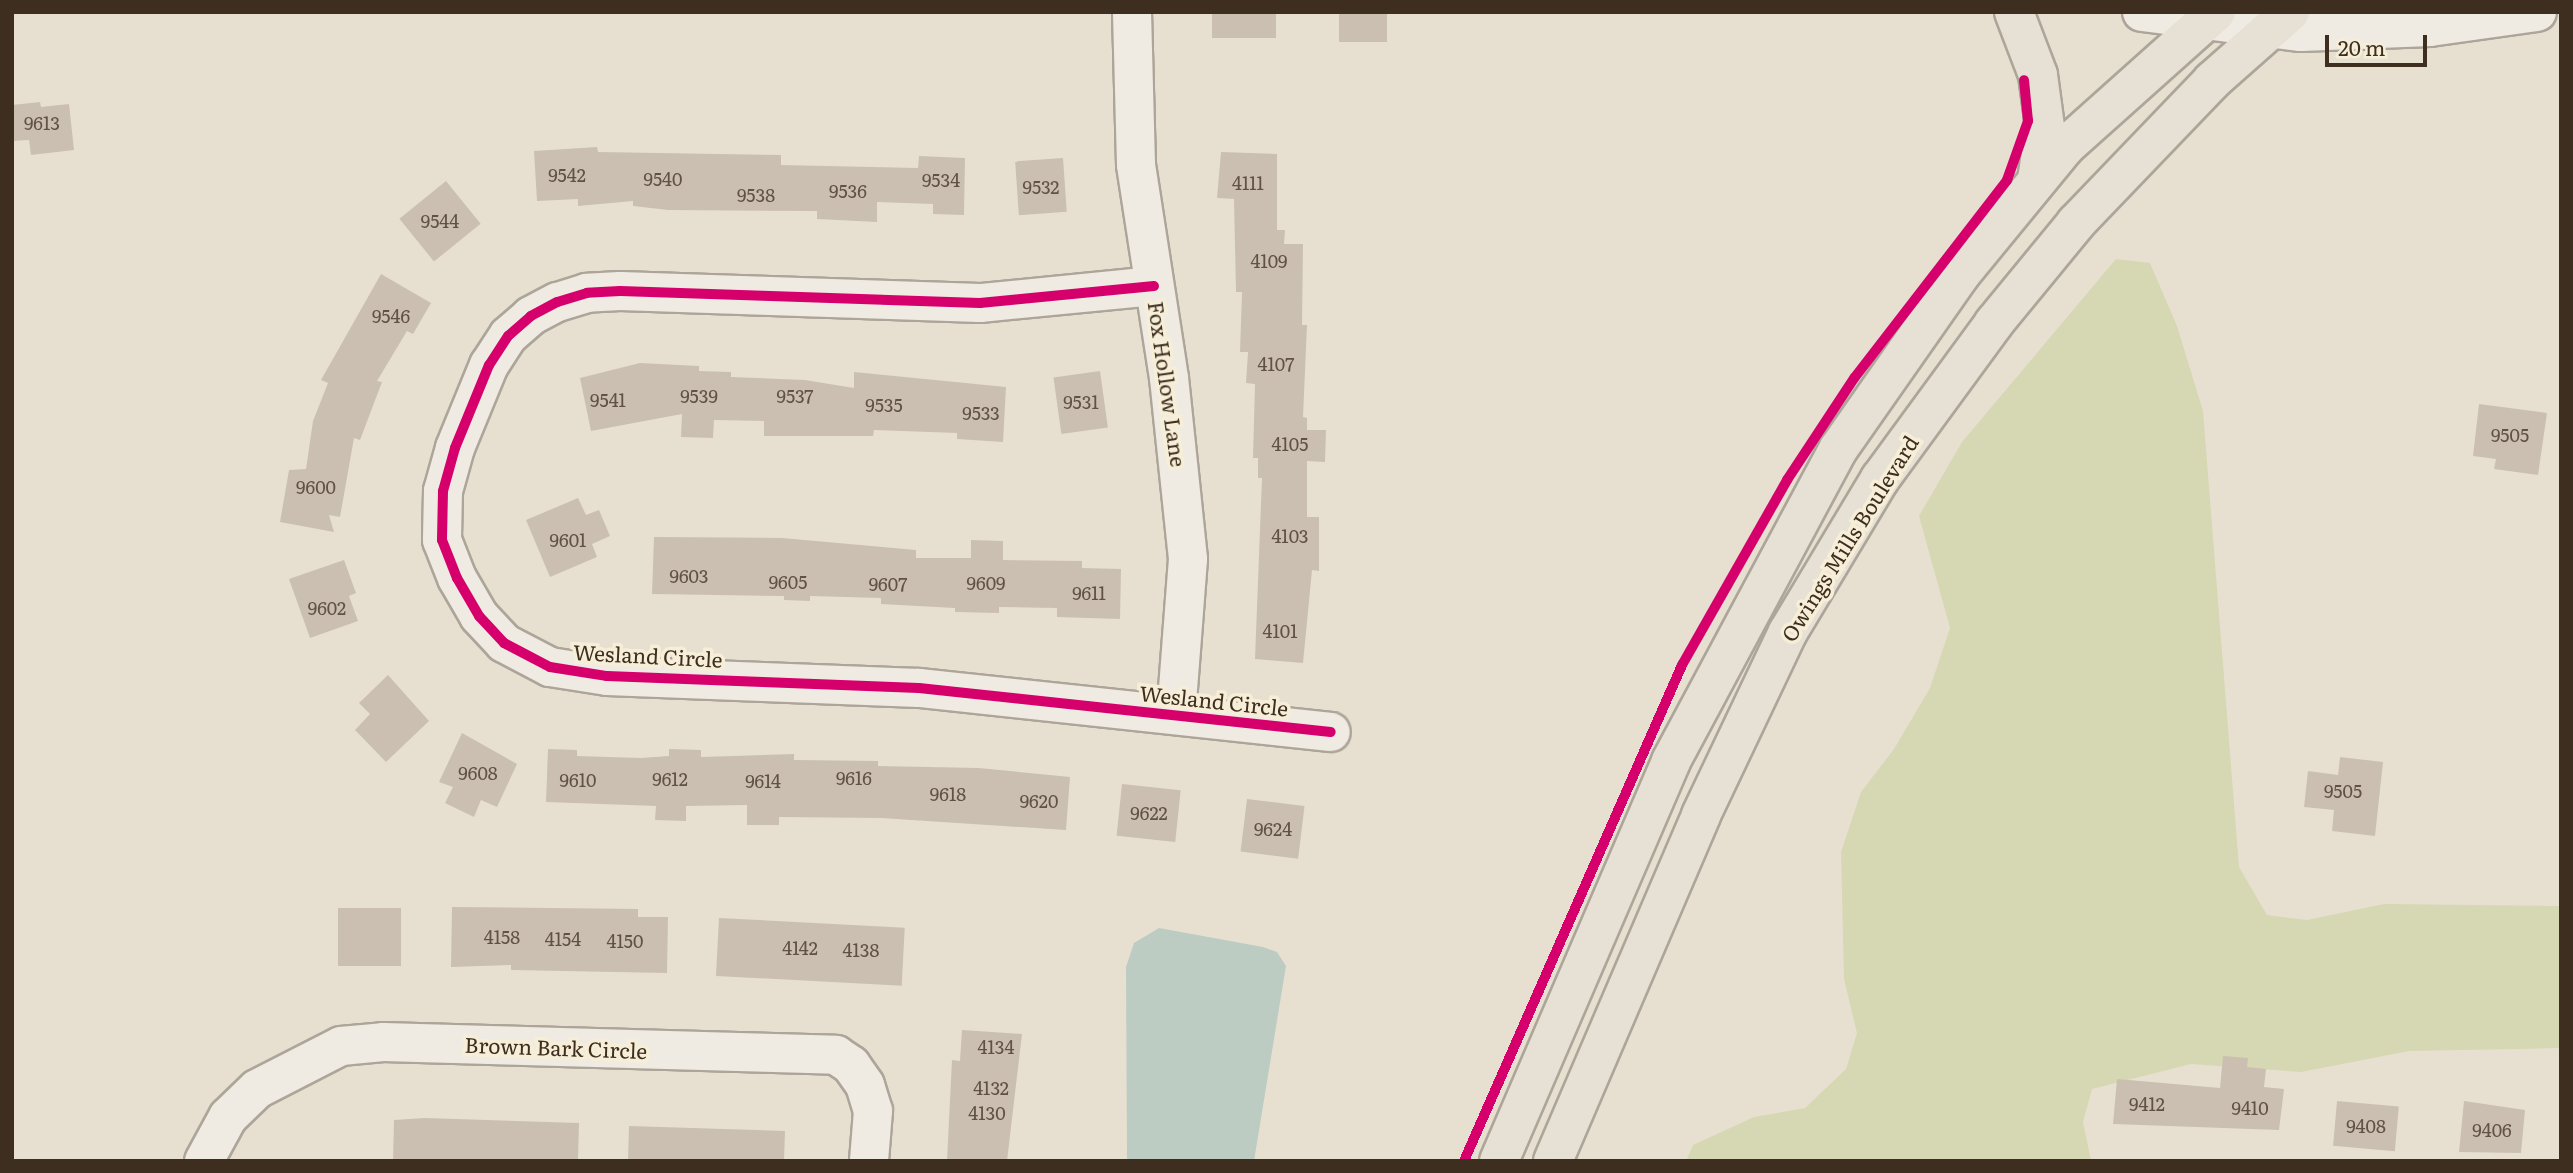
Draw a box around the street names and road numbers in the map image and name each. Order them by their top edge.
street label: Fox Hollow Lane [1144,300,1192,468]
street label: Owings Mills Boulevard [1775,430,1923,646]
street label: Wesland Circle [573,639,723,671]
street label: Wesland Circle [1138,680,1290,720]
street label: Brown Bark Circle [464,1031,648,1063]

